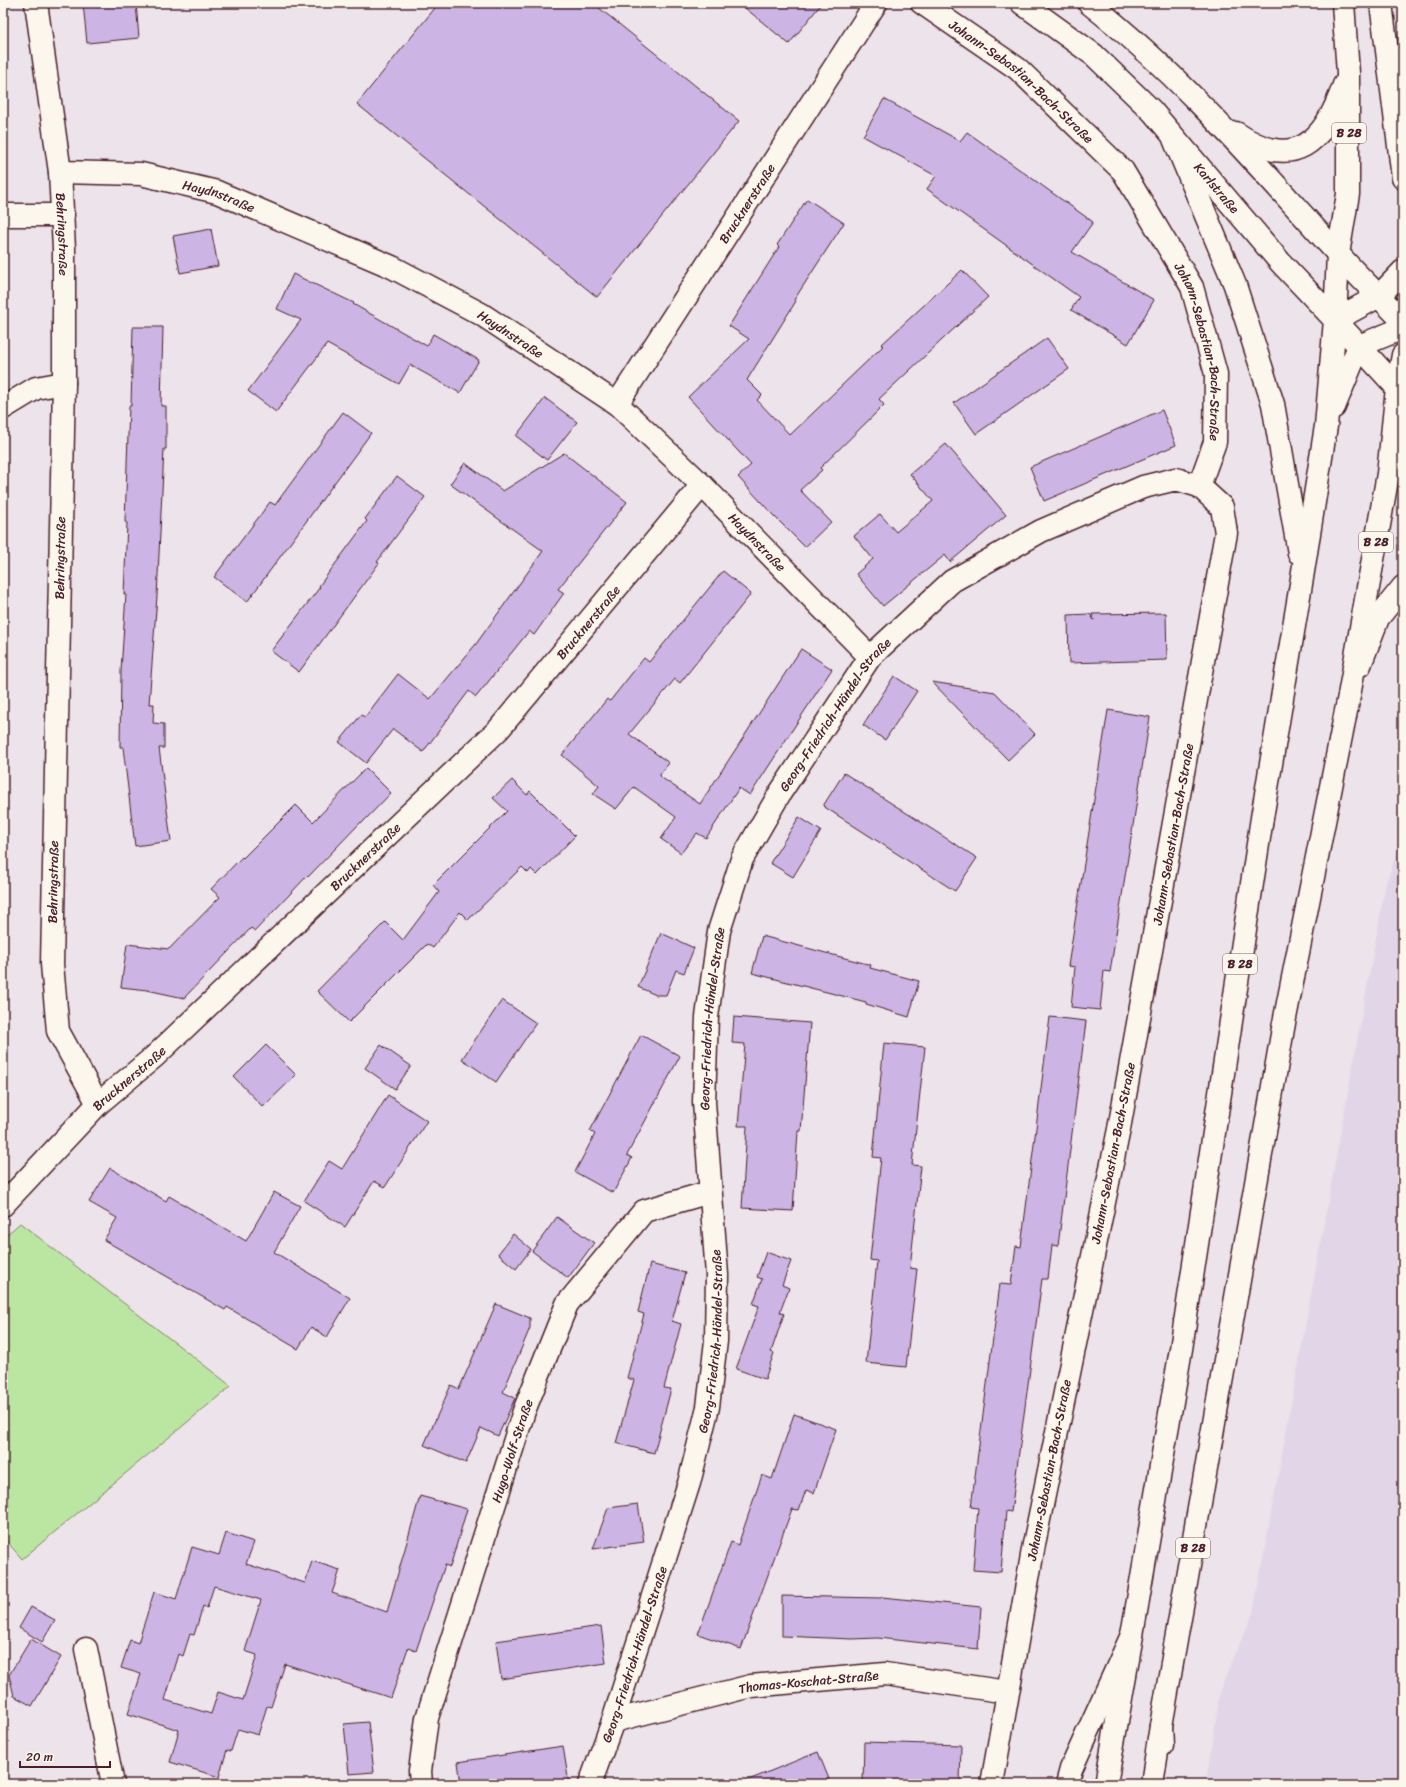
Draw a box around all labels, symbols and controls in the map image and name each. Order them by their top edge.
street label: Johann-Sebastian-Bach-Straße [943,13,1100,149]
road number: B 28 [1332,123,1366,143]
street label: Karlstraße [1188,157,1246,219]
street label: Brucknerstraße [712,158,781,248]
street label: Haydnstraße [180,173,259,219]
street label: Behringstraße [50,192,76,276]
street label: Johann-Sebastian-Bach-Straße [1168,257,1228,441]
street label: Haydnstraße [473,303,549,364]
street label: Haydnstraße [723,507,792,577]
street label: Behringstraße [48,516,72,600]
road number: B 28 [1359,532,1393,552]
street label: Brucknerstraße [550,579,626,665]
street label: Georg-Friedrich-Händel-Straße [773,631,896,796]
street label: Johann-Sebastian-Bach-Straße [1146,741,1200,928]
street label: Brucknerstraße [324,816,406,896]
street label: Behringstraße [41,840,65,924]
street label: Georg-Friedrich-Händel-Straße [692,924,731,1111]
road number: B 28 [1223,954,1257,974]
street label: Brucknerstraße [86,1039,172,1116]
street label: Johann-Sebastian-Bach-Straße [1084,1060,1142,1246]
street label: Georg-Friedrich-Händel-Straße [690,1249,729,1435]
street label: Johann-Sebastian-Bach-Straße [1020,1377,1078,1563]
street label: Hugo-Wolf-Straße [484,1395,539,1505]
road number: B 28 [1176,1538,1210,1558]
street label: Georg-Friedrich-Händel-Straße [595,1563,673,1746]
street label: Thomas-Koschat-Straße [736,1663,879,1700]
scale bar [20,1743,110,1769]
text: 20 m [26,1746,53,1768]

